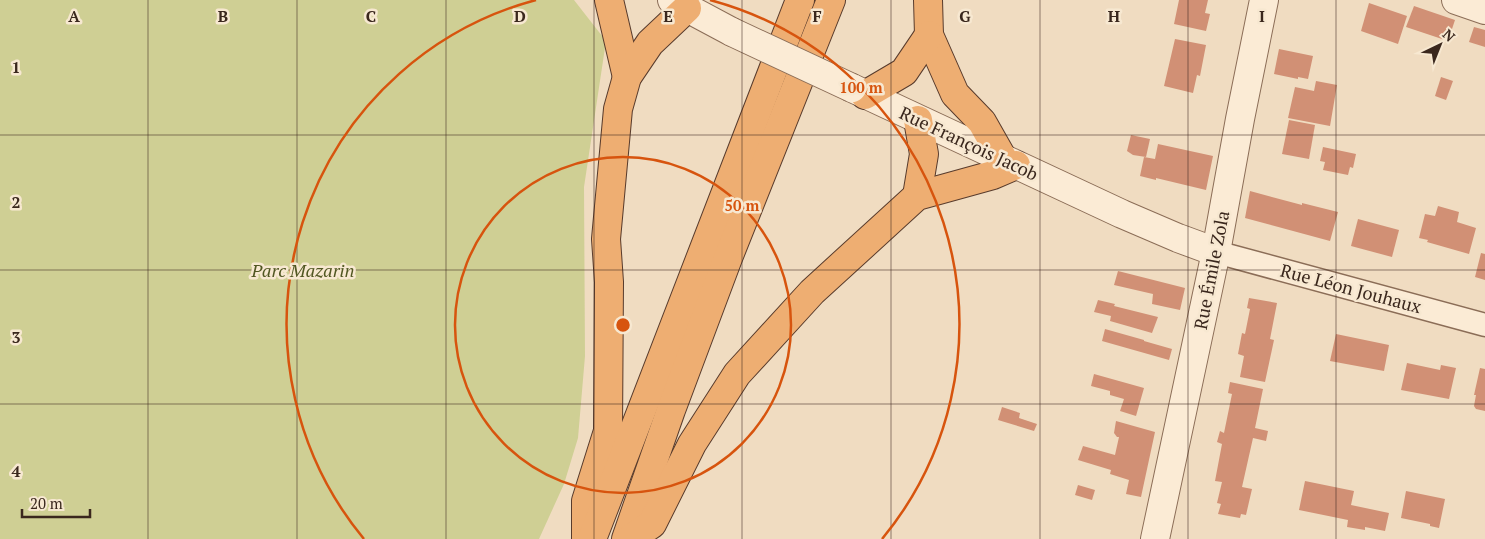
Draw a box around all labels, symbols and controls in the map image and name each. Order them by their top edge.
text: A [68,5,80,27]
text: B [218,5,228,27]
text: C [366,5,376,27]
text: D [514,5,526,27]
text: E [663,5,673,27]
text: F [812,5,822,27]
text: G [959,5,971,27]
text: H [1108,5,1120,27]
text: I [1259,5,1265,27]
north arrow [1415,20,1465,70]
text: N [1439,25,1460,46]
text: 1 [11,56,21,78]
text: 100 m [839,77,883,97]
street label: Rue François Jacob [896,100,1042,186]
text: 2 [11,191,21,213]
text: 50 m [725,195,760,215]
street label: Rue Émile Zola [1188,209,1234,331]
park label: Parc Mazarin [250,258,355,282]
street label: Rue Léon Jouhaux [1278,258,1425,319]
centre of rings [614,316,632,334]
text: 3 [11,326,21,348]
text: 4 [11,460,21,482]
scale bar [22,486,90,518]
text: 20 m [30,493,63,513]

